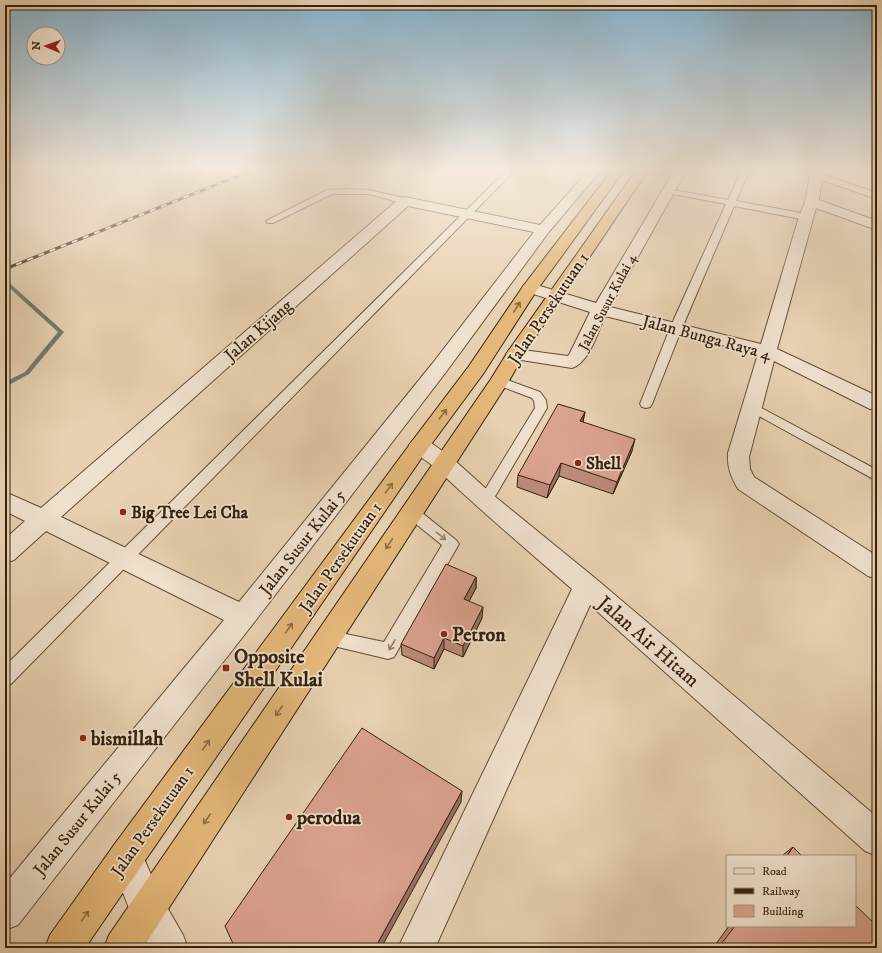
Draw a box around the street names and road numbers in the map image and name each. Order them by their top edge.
street label: Jalan Persekutuan 1 [502,248,594,370]
street label: Jalan Susur Kulai 4 [574,250,641,356]
street label: Jalan Kijang [218,295,298,368]
street label: Jalan Bunga Raya 4 [638,310,775,366]
street label: Jalan Susur Kulai 5 [253,485,351,602]
street label: Jalan Persekutuan 1 [293,498,387,619]
street label: Jalan Air Hitam [590,590,704,693]
street label: Jalan Persekutuan 1 [105,762,199,883]
street label: Jalan Susur Kulai 5 [28,766,127,882]

